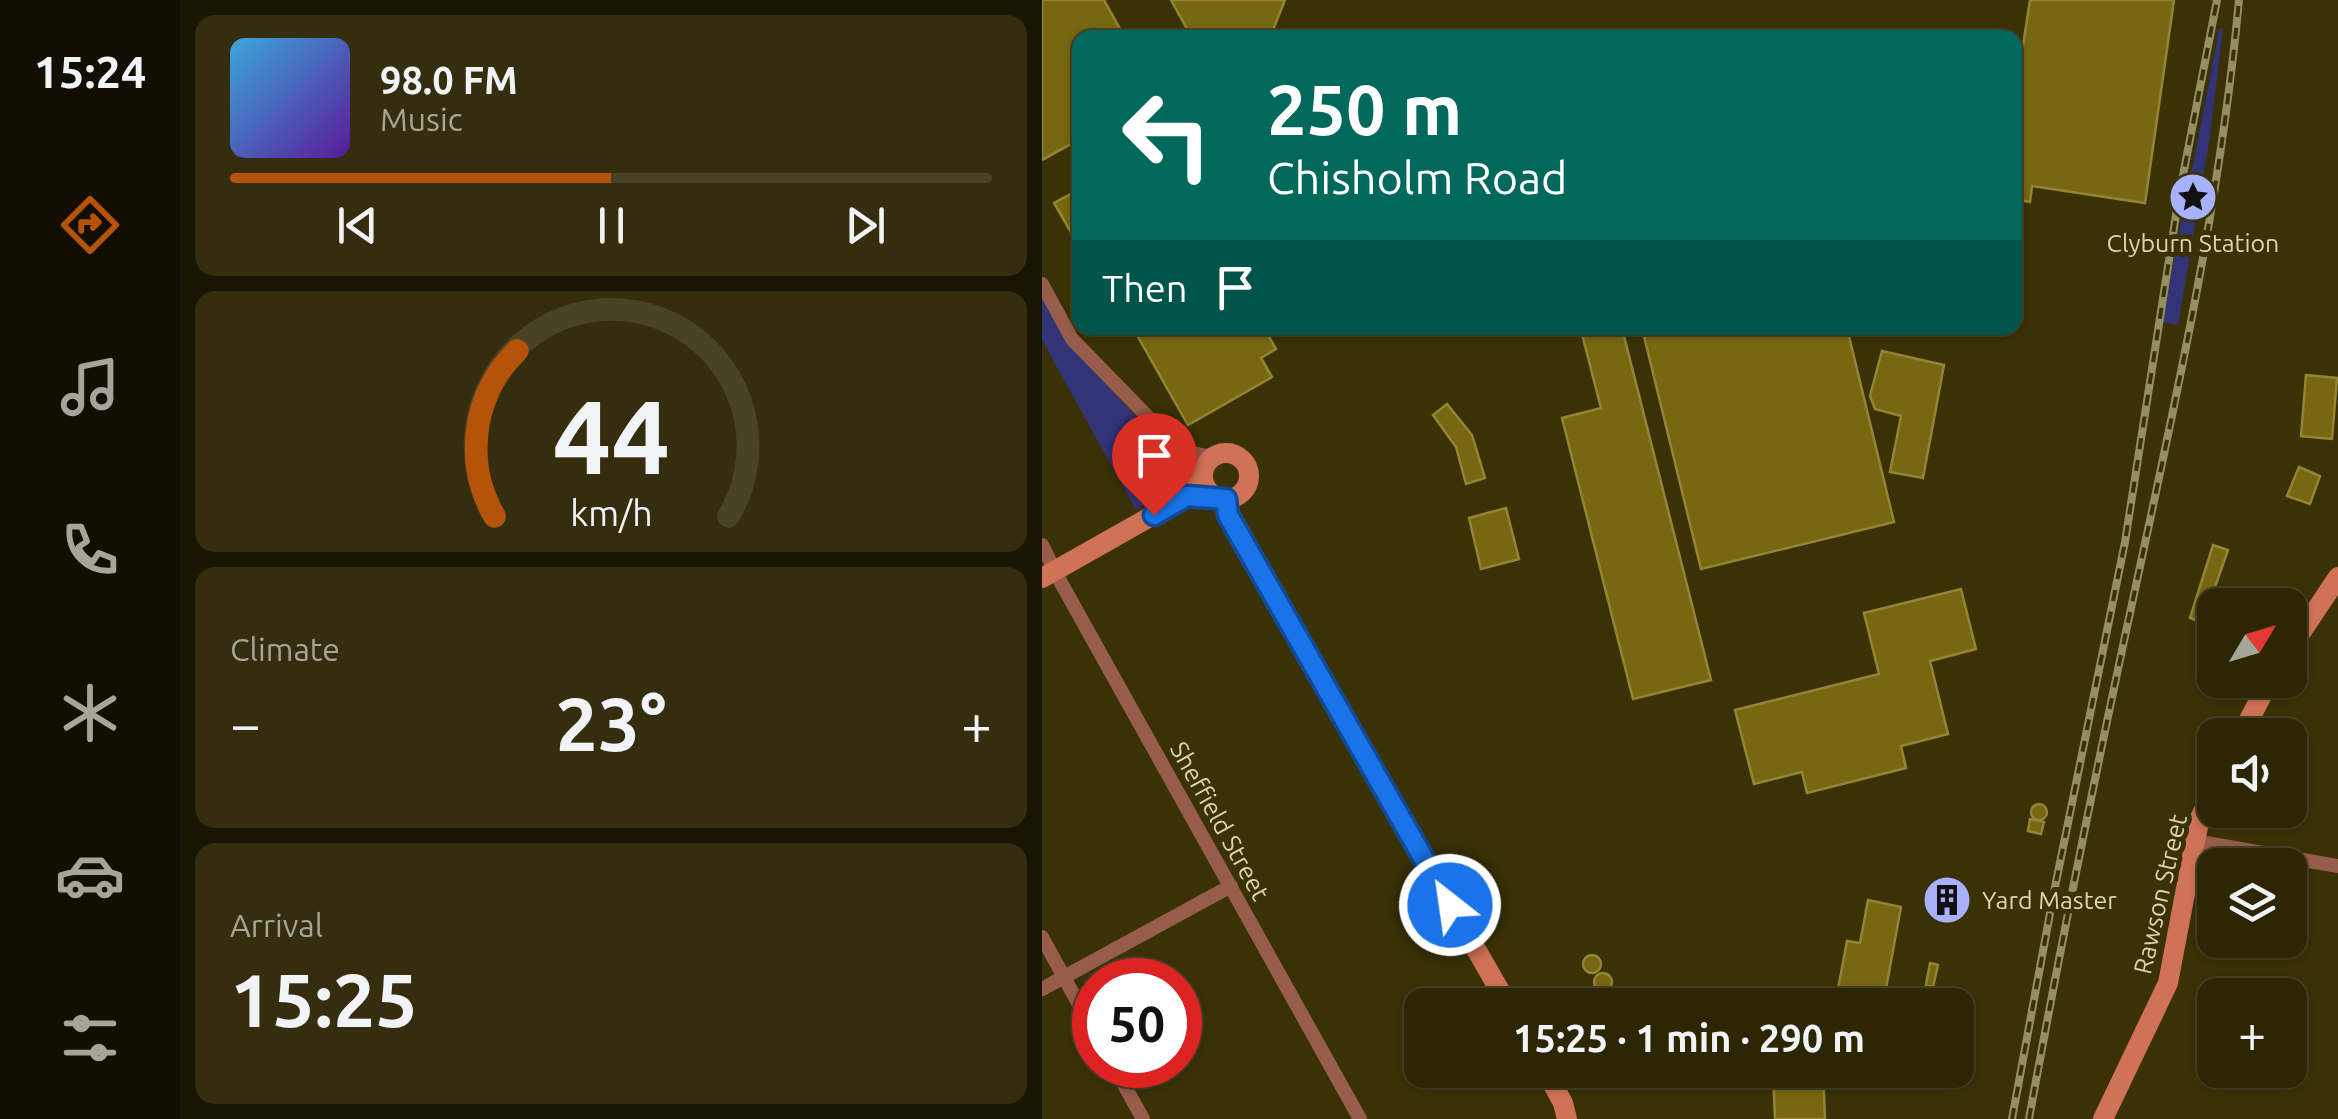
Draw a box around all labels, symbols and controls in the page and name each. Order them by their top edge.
text: 15:24 [34,46,146,97]
text: 98.0 FM [380,59,518,101]
icon: left [1102,70,1232,200]
text: 250 m [1267,70,1462,148]
text: Music [380,101,463,137]
text: Chisholm Road [1267,152,1567,203]
place icon: Clyburn Station [2167,171,2219,223]
icon: directions [55,190,125,260]
icon: previous [330,198,385,253]
icon: pause [584,198,639,253]
icon: next [838,198,893,253]
place label: Clyburn Station [2107,229,2279,257]
icon: arrive [1208,260,1263,315]
text: Then [1102,267,1188,309]
icon: music [55,352,125,422]
text: 44 [552,377,670,494]
pin [1112,413,1197,516]
icon: arrive [1127,428,1182,483]
text: km/h [570,493,652,533]
icon: phone [55,515,125,585]
north arrow [2197,588,2307,698]
map controls [2197,588,2307,1088]
text: Climate [230,631,340,667]
icon: climate [55,678,125,748]
text: 23° [555,681,667,765]
text: − [230,693,261,754]
text: + [961,693,992,754]
button: sound [2197,718,2307,828]
street label: Sheffield Street [1165,737,1275,905]
street label: Rawson Street [2128,811,2192,977]
icon: car [55,840,125,910]
button: layers [2197,848,2307,958]
position arrow [1398,853,1502,957]
building icon: Yard Master [1921,874,1973,926]
place label: Yard Master [1982,886,2117,914]
text: Arrival [230,907,323,943]
text: 15:25 [230,957,418,1041]
speed limit sign: 50 [1072,958,1202,1088]
button: + [2197,978,2307,1088]
icon: filters [55,1003,125,1073]
text: 15:25 · 1 min · 290 m [1513,1017,1865,1059]

